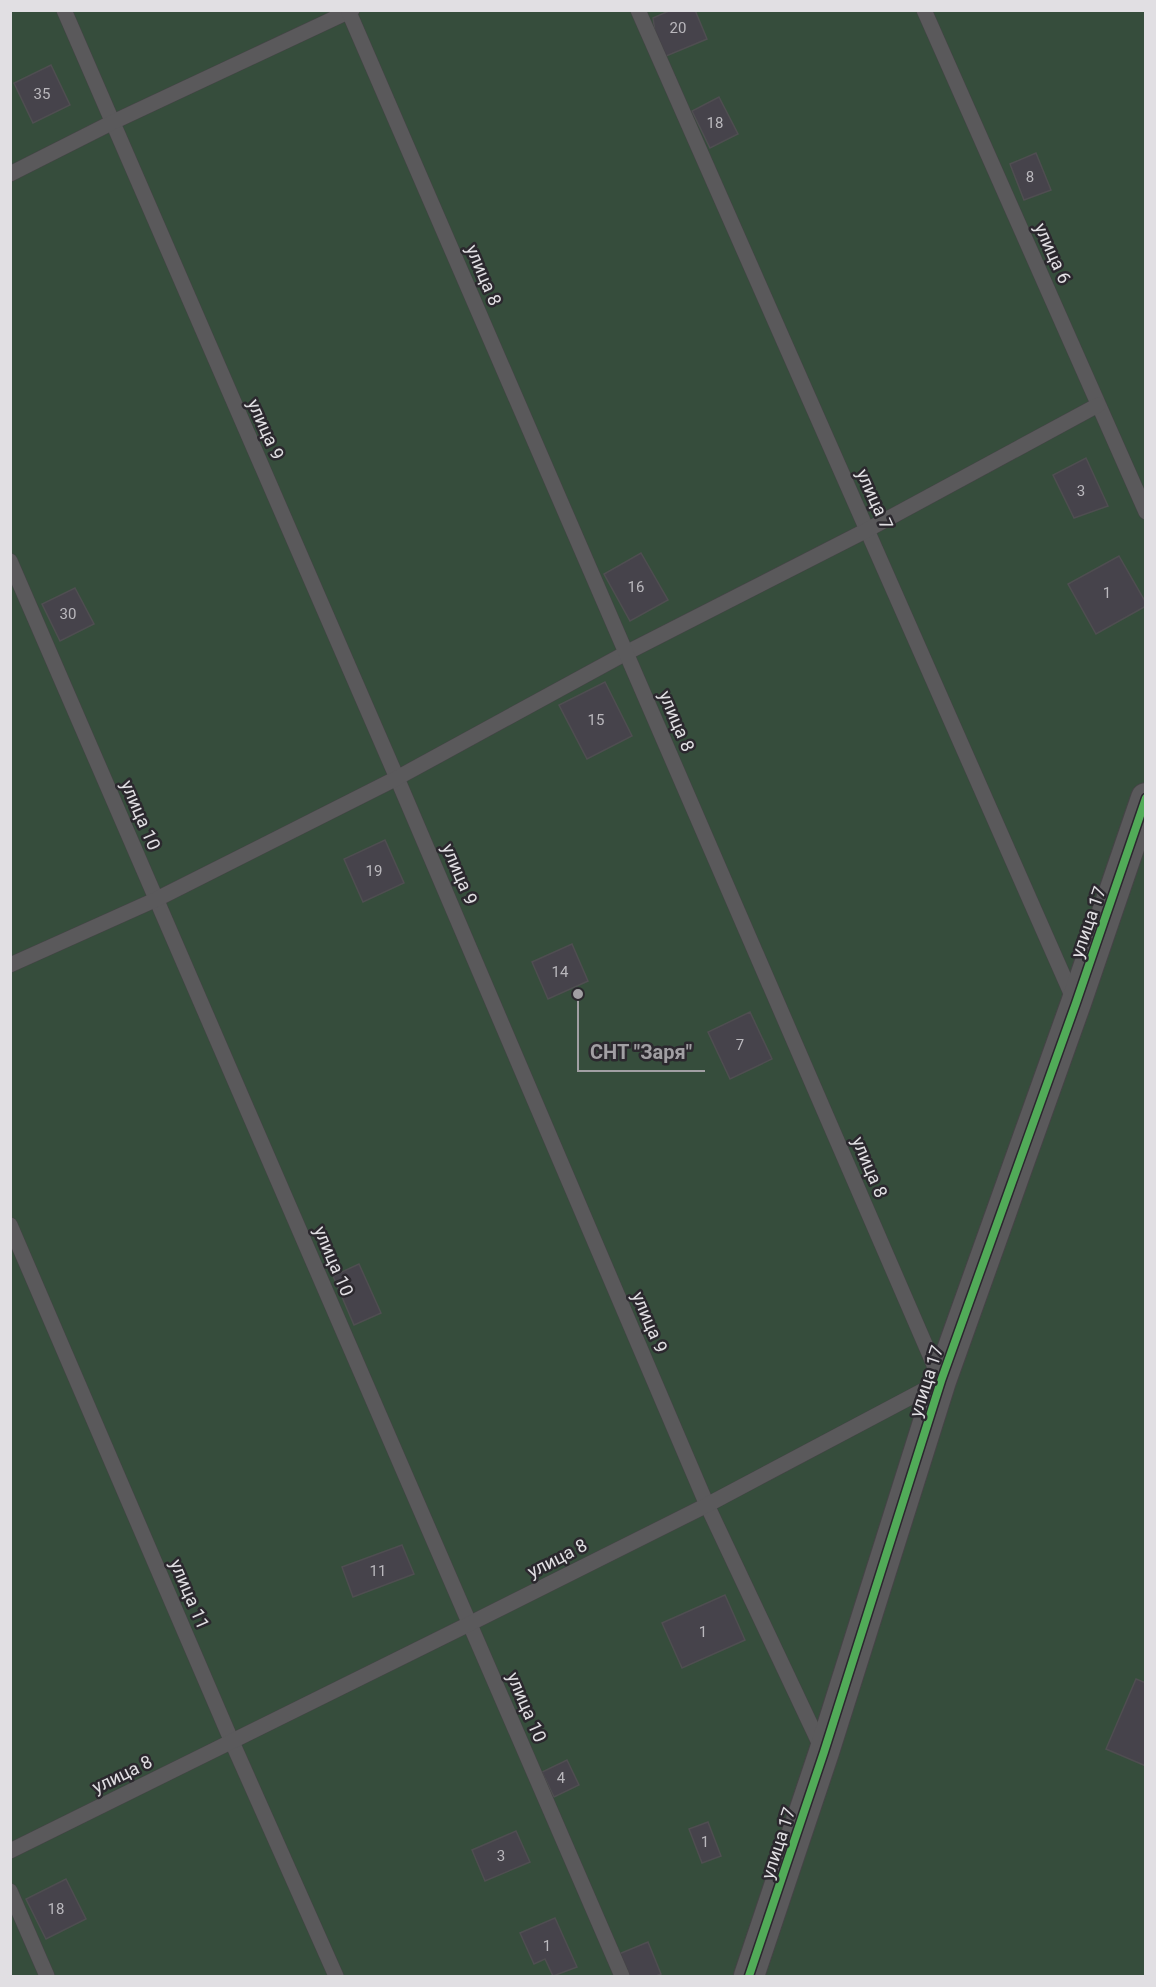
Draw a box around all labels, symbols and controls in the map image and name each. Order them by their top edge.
house number: 20 [670,19,686,37]
house number: 35 [34,85,50,103]
house number: 18 [707,114,723,132]
house number: 8 [1026,168,1034,186]
street label: улица 6 [1030,219,1076,287]
street label: улица 8 [462,241,506,309]
street label: улица 9 [243,395,289,463]
street label: улица 7 [852,465,898,533]
house number: 3 [1077,482,1085,500]
house number: 16 [628,578,644,596]
house number: 1 [1103,584,1111,602]
house number: 30 [60,605,76,623]
street label: улица 8 [655,687,699,755]
house number: 15 [588,711,604,729]
street label: улица 10 [117,777,165,853]
street label: улица 9 [438,840,482,908]
house number: 19 [366,862,382,880]
street label: улица 17 [1066,884,1110,960]
house number: 14 [552,963,569,981]
callout: СНТ "Заря" [578,1033,705,1071]
house number: 7 [736,1036,744,1054]
text: СНТ "Заря" [590,1040,692,1064]
street label: улица 8 [848,1133,892,1201]
street label: улица 10 [310,1223,358,1299]
street label: улица 9 [628,1288,672,1356]
street label: улица 17 [905,1343,947,1419]
street label: улица 8 [524,1534,590,1582]
street label: улица 11 [166,1556,214,1632]
house number: 11 [370,1562,386,1580]
house number: 1 [699,1623,707,1641]
street label: улица 10 [503,1669,551,1745]
street label: улица 8 [89,1751,155,1797]
house number: 4 [557,1769,566,1787]
street label: улица 17 [757,1805,799,1881]
house number: 1 [701,1833,709,1851]
house number: 3 [497,1847,505,1865]
house number: 18 [48,1900,64,1918]
house number: 1 [543,1937,551,1955]

